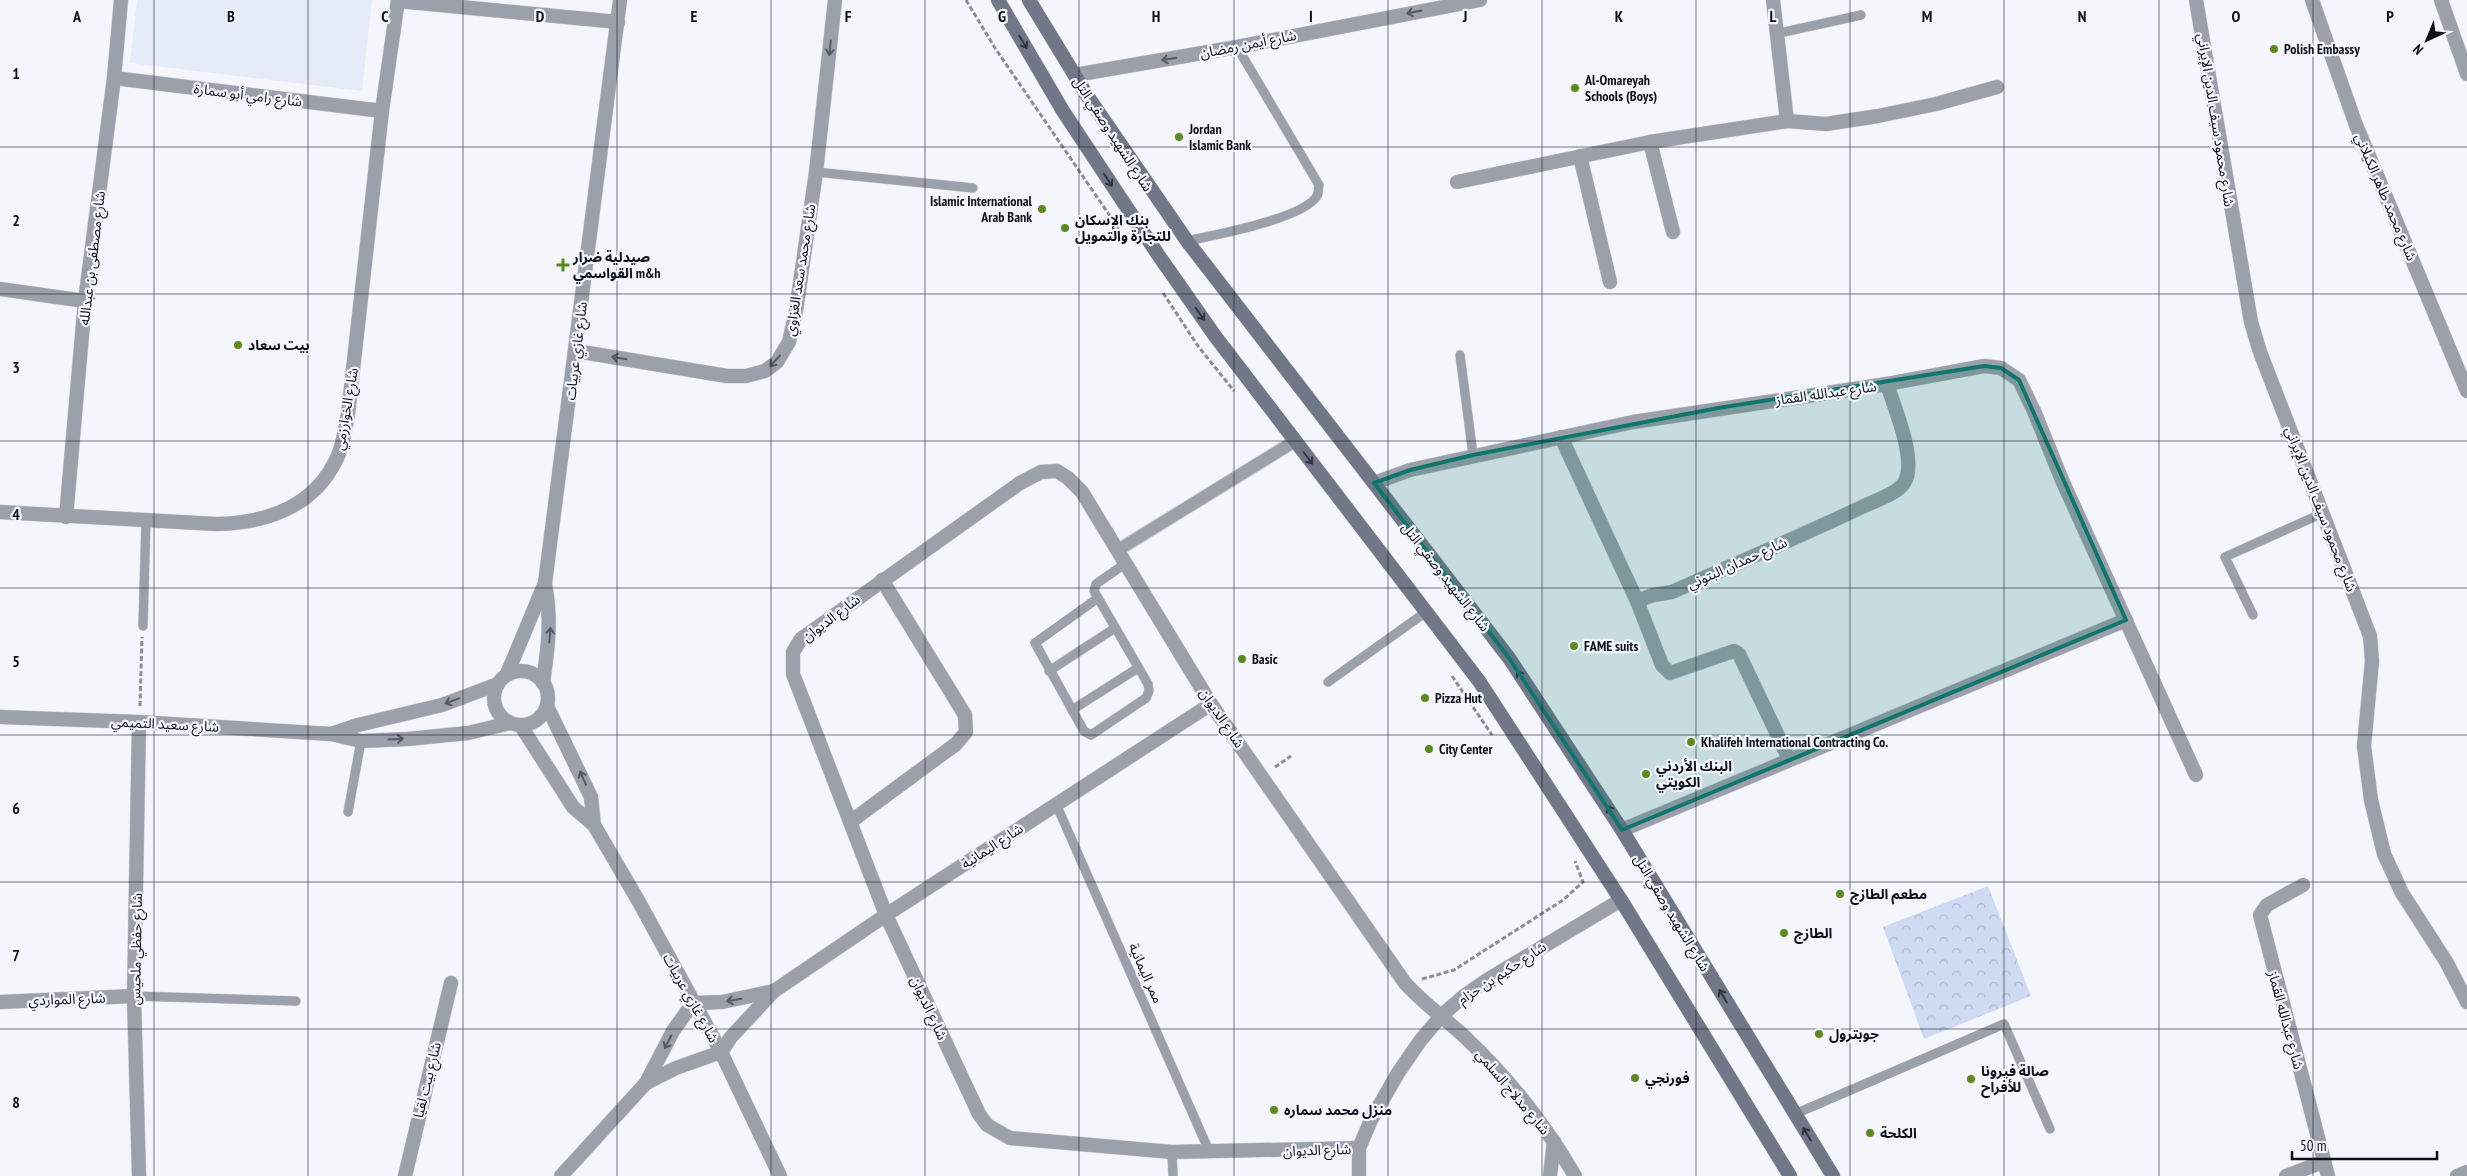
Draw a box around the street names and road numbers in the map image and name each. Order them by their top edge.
street label: شارع أيمن رمضان [1198,26,1298,64]
street label: شارع محمود سيف الدين الإيراني [2191,32,2239,208]
street label: شارع الشهيد وصفي التل [1067,73,1157,196]
street label: شارع رامي أبو سمارة [193,79,303,113]
street label: شارع محمد طاهر الكيلاني [2349,130,2421,264]
street label: شارع مصطفى بن عبدالله [75,190,111,326]
street label: شارع محمد سعد الغزاوي [781,203,822,338]
street label: شارع غازي عربيات [561,301,593,402]
street label: شارع الخوارزمي [330,366,364,452]
street label: شارع عبدالله القماز [1773,377,1878,411]
street label: شارع محمود سيف الدين الإيراني [2279,424,2361,595]
street label: شارع الشهيد وصفي التل [1396,519,1494,636]
street label: شارع حمدان البتوني [1684,533,1791,595]
street label: شارع الديوان [798,590,865,647]
street label: شارع الديوان [1194,685,1249,753]
street label: شارع سعيد التميمي [110,712,219,738]
street label: شارع اليمانية [958,819,1028,874]
street label: شارع الشهيد وصفي التل [1628,851,1714,976]
street label: شارع حفظي ملحيس [126,893,148,1005]
street label: شارع حكيم بن حزام [1454,938,1551,1010]
street label: ممر اليمانية [1125,940,1167,1006]
street label: شارع غازي عربيات [657,950,723,1047]
street label: شارع عبدالله القماز [2262,968,2308,1072]
street label: شارع الديوان [905,973,952,1044]
street label: شارع المواردي [28,989,106,1012]
street label: شارع بيت لقيا [409,1040,447,1120]
street label: شارع مدلاج السلمي [1470,1045,1554,1140]
street label: شارع الديوان [1283,1140,1352,1162]

